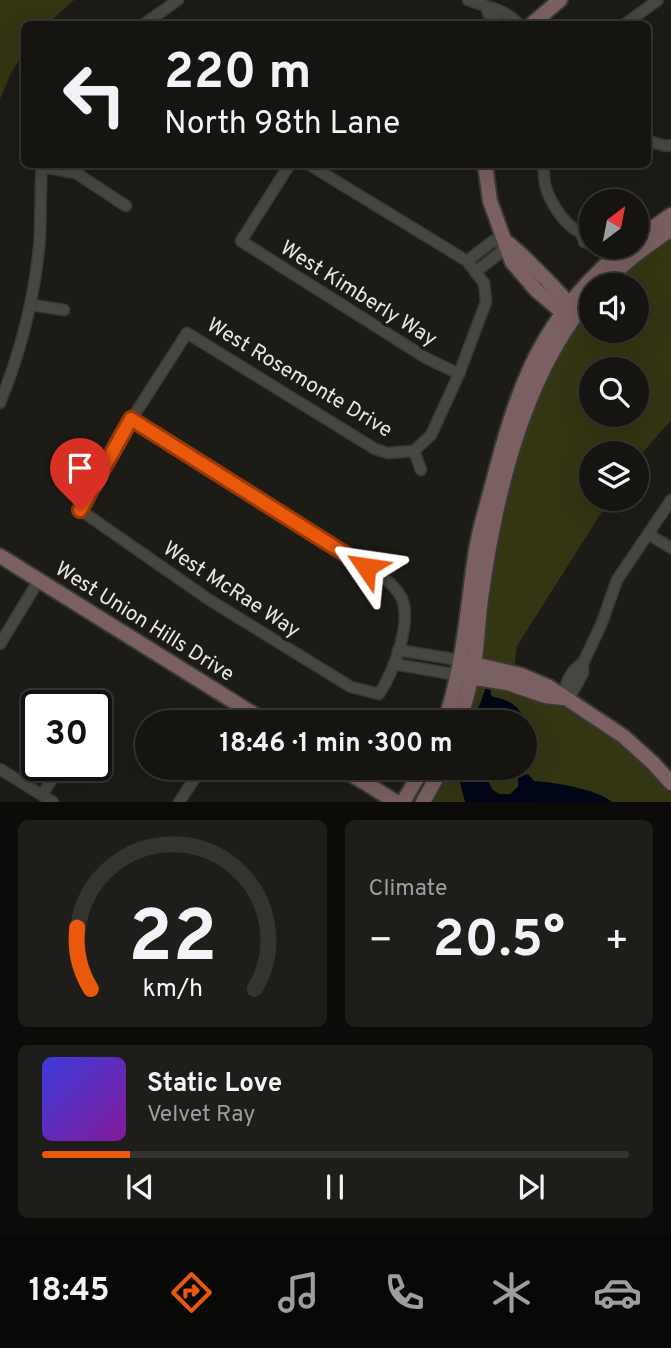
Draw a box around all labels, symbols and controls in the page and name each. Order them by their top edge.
text: 220 m [164,44,311,106]
icon: left [49,49,140,140]
text: North 98th Lane [164,105,400,145]
north arrow [579,189,649,259]
map controls [579,189,649,511]
street label: West Kimberly Way [275,235,442,353]
button: sound [579,273,649,343]
street label: West Rosemonte Drive [201,312,397,444]
button: search [579,357,649,427]
pin [50,438,110,510]
button: layers [579,441,649,511]
icon: arrive [61,449,99,487]
position arrow [329,530,403,604]
street label: West McRae Way [157,536,305,645]
street label: West Union Hills Drive [50,556,239,688]
speed limit sign: 30 [21,690,112,781]
text: 18:46 · 1 min · 300 m [220,728,452,761]
text: Climate [369,875,447,904]
text: 22 [128,896,217,988]
text: 20.5° [433,909,565,975]
text: − [369,918,393,967]
text: + [604,918,629,967]
text: km/h [142,974,203,1006]
text: Static Love [147,1068,282,1101]
text: Velvet Ray [147,1101,255,1130]
icon: previous [121,1168,159,1206]
icon: pause [316,1168,354,1206]
icon: next [512,1168,550,1206]
icon: directions [167,1268,216,1317]
icon: music [274,1268,323,1317]
icon: phone [380,1268,429,1317]
icon: climate [487,1268,536,1317]
icon: car [593,1268,642,1317]
text: 18:45 [29,1272,110,1312]

